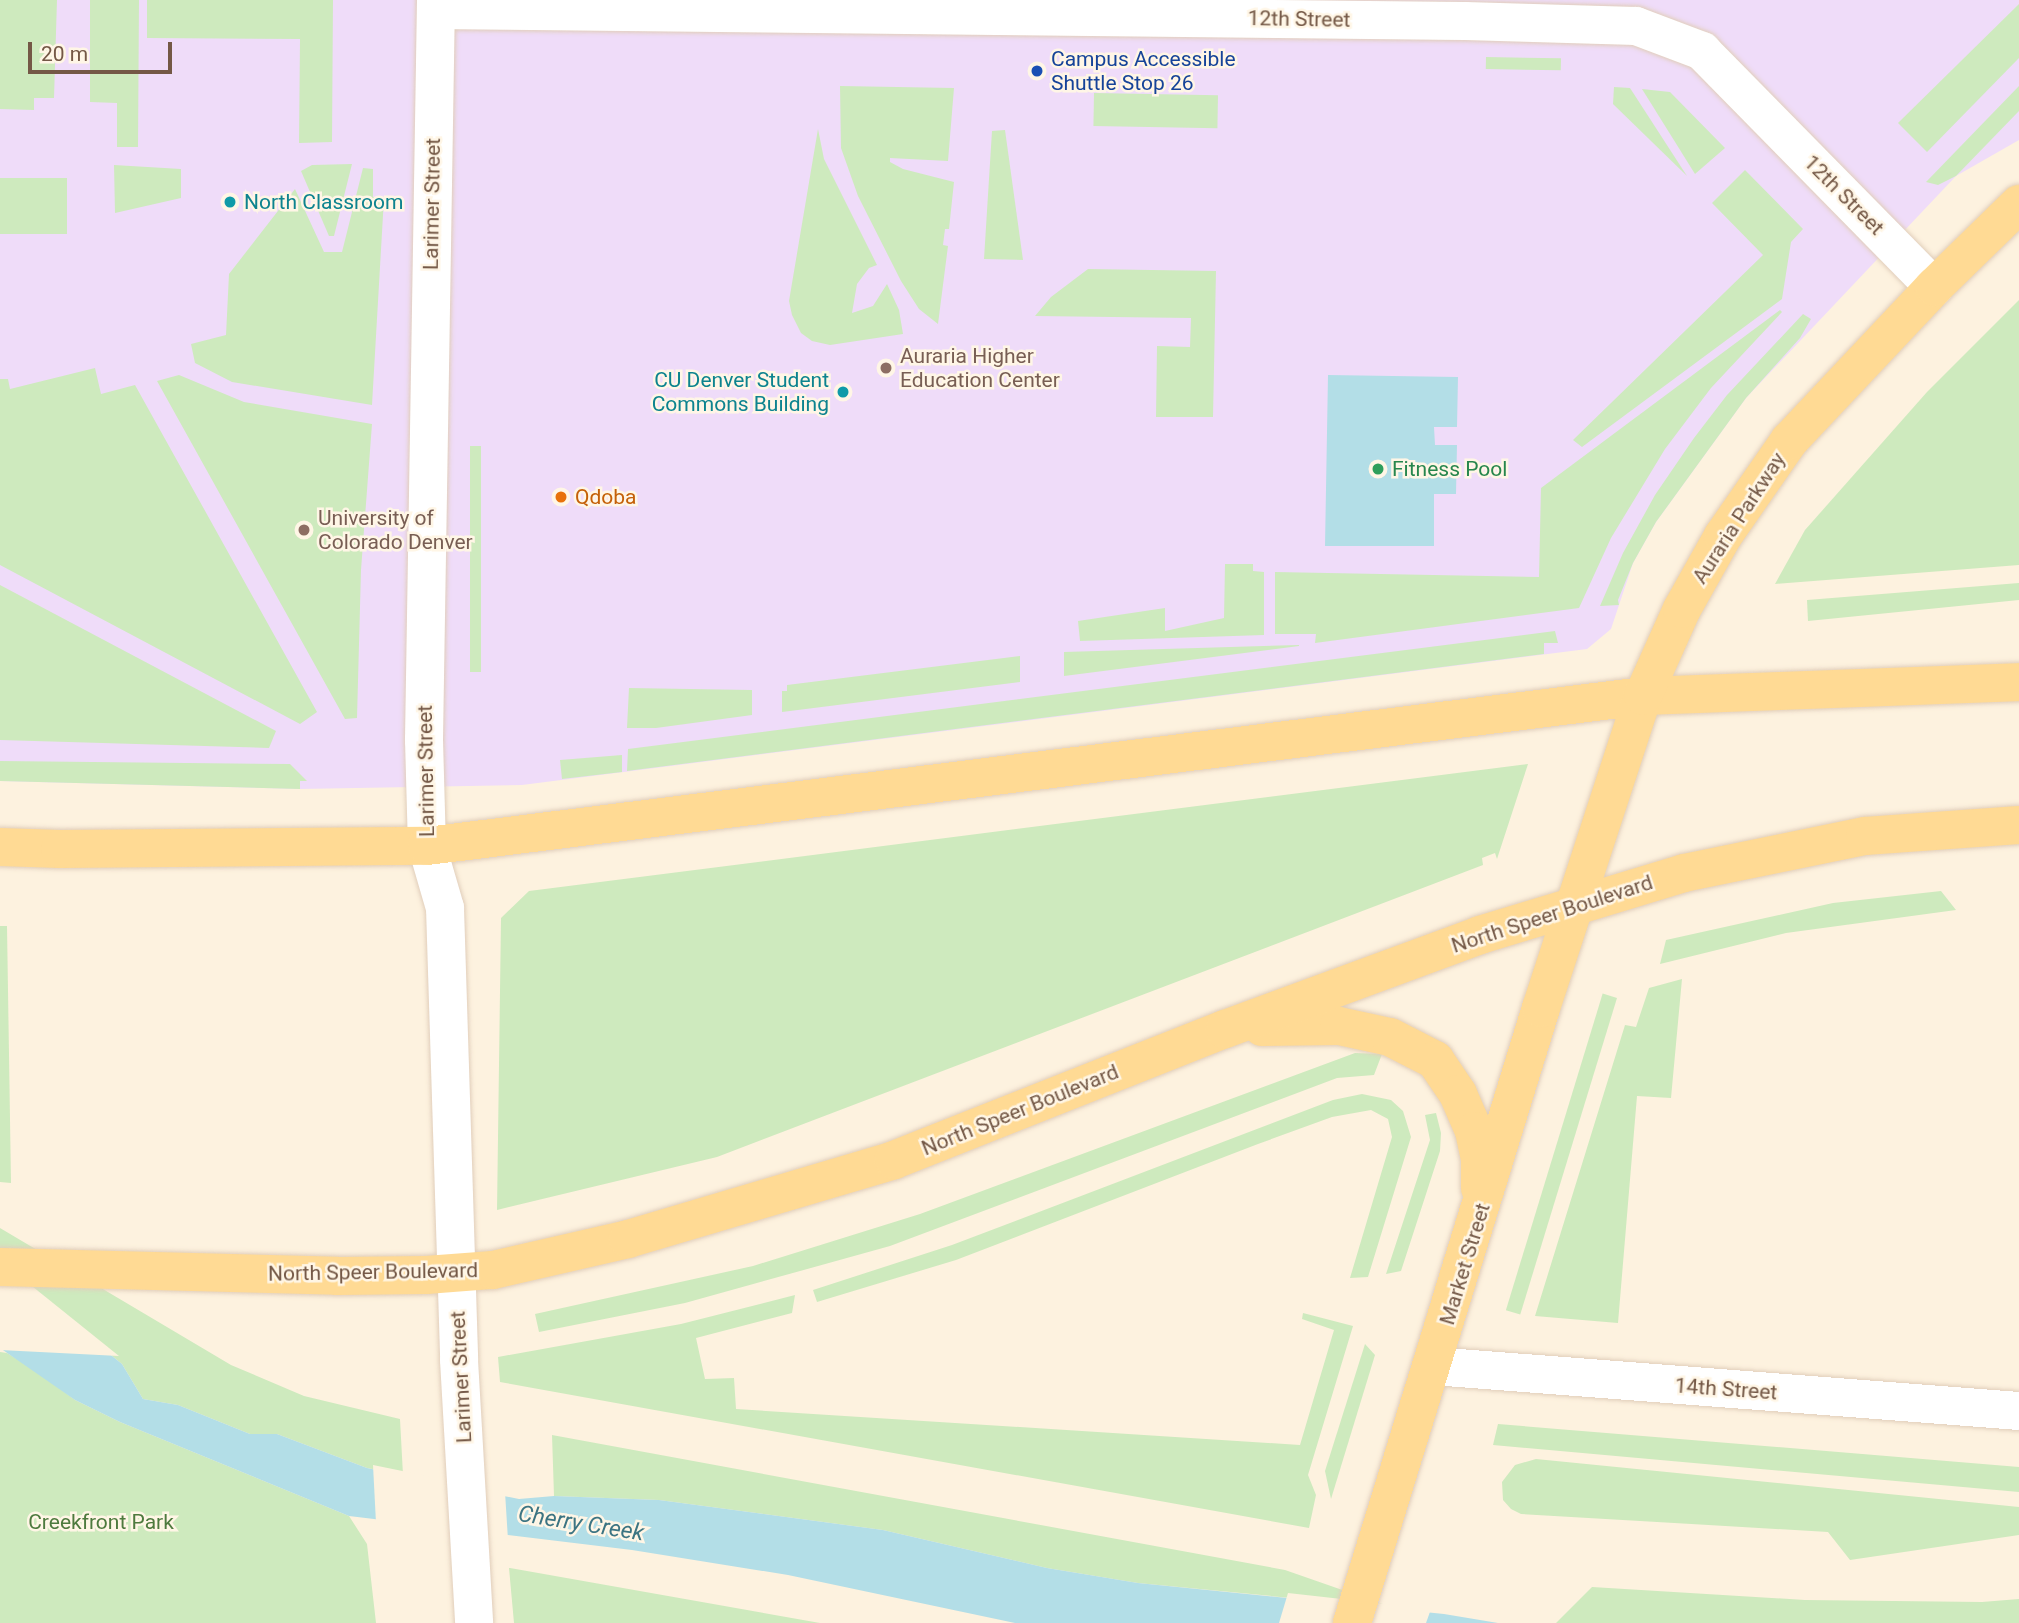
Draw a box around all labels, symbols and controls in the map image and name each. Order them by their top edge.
street label: 12th Street [1247,6,1351,32]
scale bar [32,28,175,72]
text: 20 m [41,42,88,66]
place label: Campus Accessible Shuttle Stop 26 [1051,46,1236,96]
marker: Campus Accessible Shuttle Stop 26 [1029,63,1045,79]
street label: Larimer Street [418,138,446,270]
street label: 12th Street [1799,150,1889,240]
place label: North Classroom [244,189,403,215]
marker: North Classroom [222,194,238,210]
place label: Auraria Higher Education Center [900,343,1060,393]
marker: Auraria Higher Education Center [878,360,894,376]
place label: CU Denver Student Commons Building [652,367,829,417]
marker: CU Denver Student Commons Building [835,384,851,400]
street label: Auraria Parkway [1687,448,1791,588]
place label: Fitness Pool [1392,456,1507,482]
marker: Fitness Pool [1370,461,1386,477]
place label: Qdoba [575,484,636,510]
marker: Qdoba [553,489,569,505]
place label: University of Colorado Denver [318,505,473,555]
marker: University of Colorado Denver [296,522,312,538]
street label: Larimer Street [412,705,440,837]
street label: North Speer Boulevard [1448,870,1656,958]
street label: North Speer Boulevard [918,1059,1122,1161]
street label: Market Street [1435,1200,1495,1328]
street label: North Speer Boulevard [268,1258,478,1286]
street label: Larimer Street [445,1310,477,1444]
street label: 14th Street [1674,1373,1778,1405]
water label: Cherry Creek [516,1500,646,1548]
park label: Creekfront Park [28,1509,174,1535]

